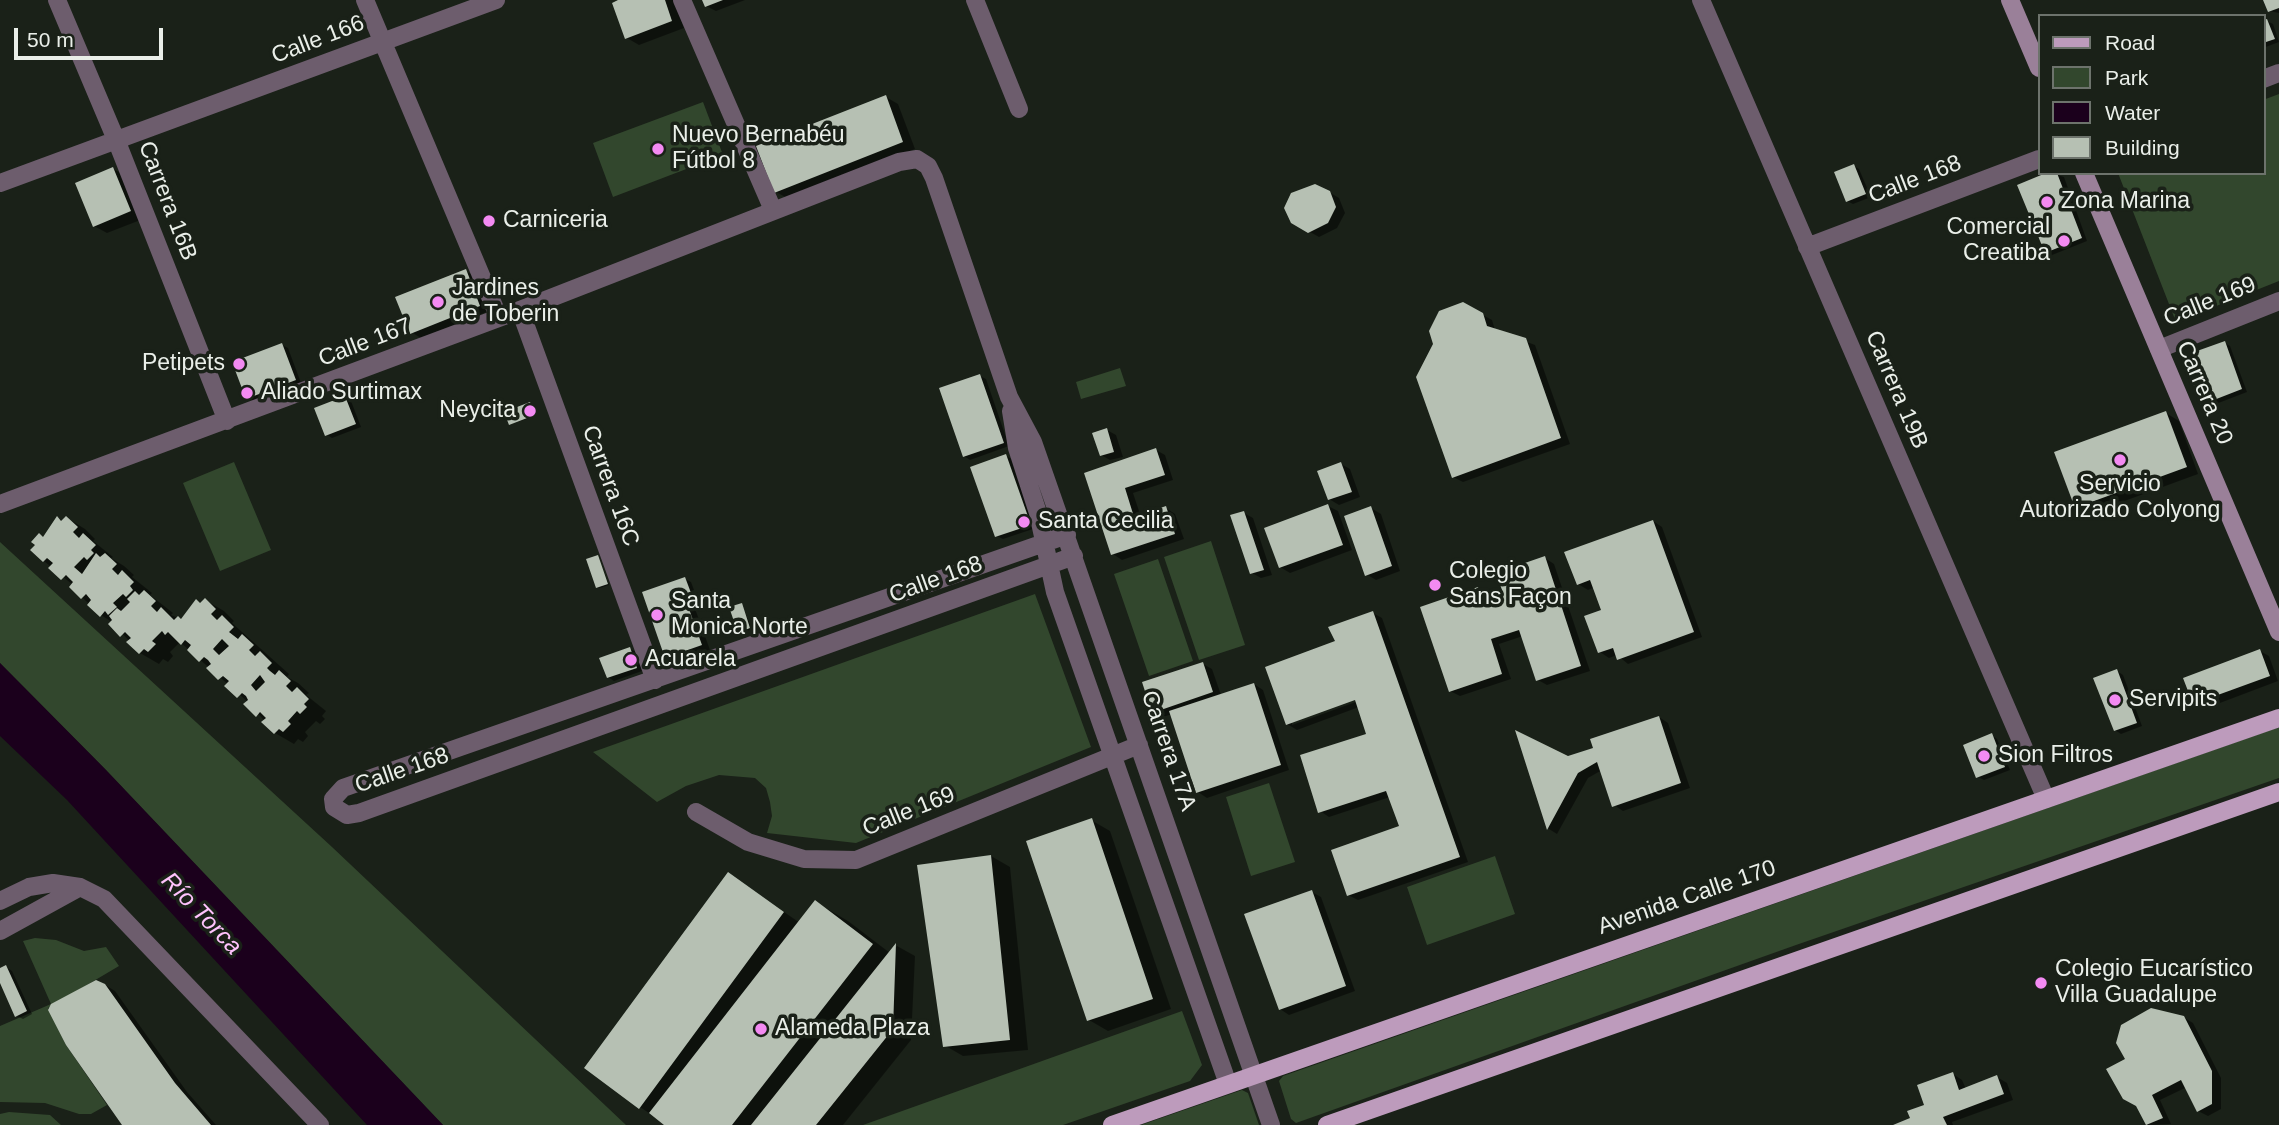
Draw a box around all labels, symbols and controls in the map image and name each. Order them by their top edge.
street label: Calle 166 [268,10,368,70]
scale bar [18,14,166,58]
legend [2038,14,2265,175]
text: 50 m [27,28,74,51]
text: Road [2105,31,2155,54]
text: Park [2105,66,2148,89]
text: Water [2105,101,2160,124]
place label: Nuevo Bernabéu Fútbol 8 [672,122,845,176]
text: Building [2105,136,2180,159]
street label: Carrera 16B [132,138,202,264]
marker: Nuevo Bernabéu Fútbol 8 [650,141,666,157]
street label: Calle 168 [1865,150,1965,210]
place label: Zona Marina [2061,188,2190,216]
marker: Zona Marina [2039,194,2055,210]
place label: Carniceria [503,207,608,235]
marker: Carniceria [481,213,497,229]
place label: Comercial Creatiba [1946,214,2050,268]
marker: Comercial Creatiba [2056,233,2072,249]
street label: Calle 169 [2160,271,2260,333]
place label: Jardines de Toberin [452,275,559,329]
marker: Jardines de Toberin [430,294,446,310]
street label: Calle 167 [315,313,415,373]
street label: Carrera 19B [1859,327,1933,453]
street label: Carrera 20 [2170,337,2238,449]
place label: Petipets [142,350,225,378]
marker: Petipets [231,356,247,372]
place label: Aliado Surtimax [261,379,422,407]
marker: Aliado Surtimax [239,385,255,401]
place label: Neycita [439,397,516,425]
marker: Neycita [522,403,538,419]
street label: Carrera 16C [575,422,645,550]
marker: Servicio Autorizado Colyong [2112,452,2128,468]
place label: Servicio Autorizado Colyong [2020,471,2220,525]
place label: Santa Cecilia [1038,508,1174,536]
marker: Santa Cecilia [1016,514,1032,530]
street label: Calle 168 [886,550,986,610]
place label: Colegio Sans Façon [1449,558,1572,612]
marker: Colegio Sans Façon [1427,577,1443,593]
place label: Santa Monica Norte [671,588,808,642]
marker: Santa Monica Norte [649,607,665,623]
place label: Acuarela [645,646,736,674]
marker: Acuarela [623,652,639,668]
place label: Servipits [2129,686,2217,714]
street label: Carrera 17A [1135,687,1201,815]
marker: Servipits [2107,692,2123,708]
street label: Calle 168 [352,742,452,800]
place label: Sion Filtros [1998,742,2113,770]
marker: Sion Filtros [1976,748,1992,764]
street label: Calle 169 [859,781,959,843]
street label: Avenida Calle 170 [1594,855,1780,941]
water label: Río Torca [155,867,247,961]
place label: Colegio Eucarístico Villa Guadalupe [2055,956,2253,1010]
marker: Colegio Eucarístico Villa Guadalupe [2033,975,2049,991]
place label: Alameda Plaza [775,1015,930,1043]
marker: Alameda Plaza [753,1021,769,1037]

